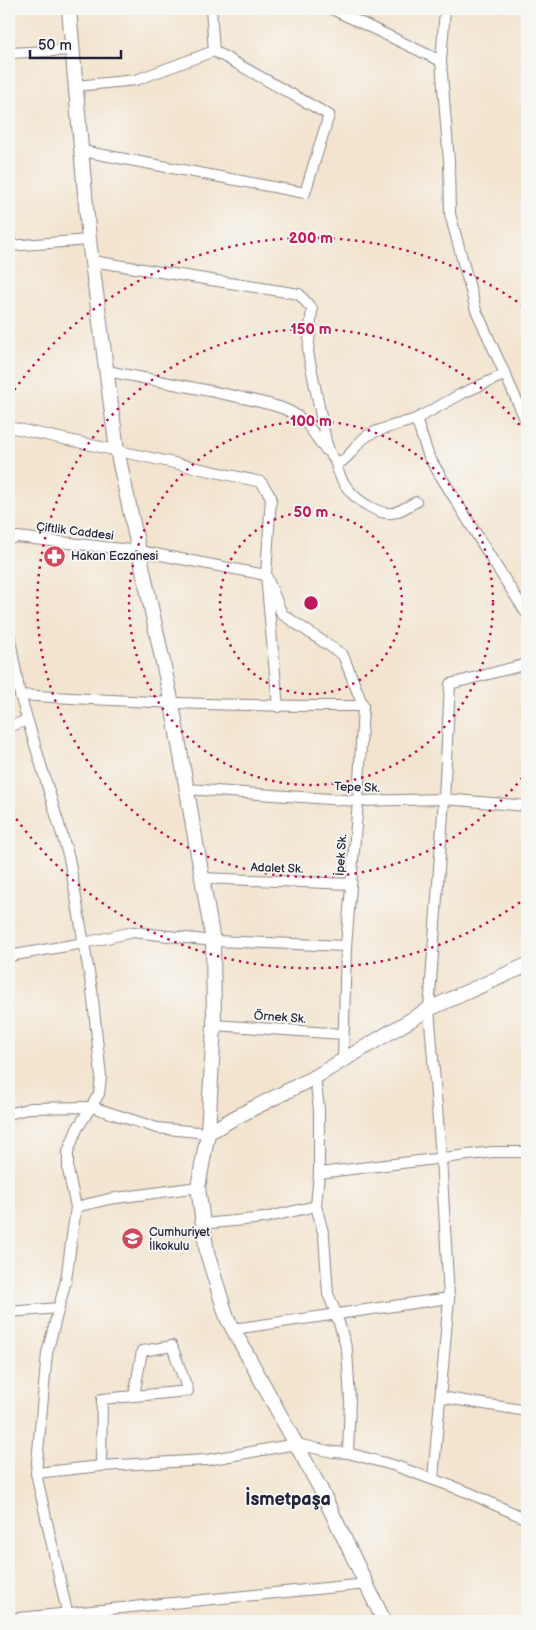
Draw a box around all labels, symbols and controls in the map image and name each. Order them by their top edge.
scale bar [30,28,121,60]
text: 50 m [38,36,72,55]
text: 200 m [289,229,333,248]
text: 150 m [290,320,332,339]
text: 100 m [290,412,332,431]
text: 50 m [294,503,329,522]
street label: Çiftlik Caddesi [35,519,115,544]
pharmacy icon: Hakan Eczanesi [43,544,67,568]
place label: Hakan Eczanesi [71,549,159,564]
centre of rings [302,594,320,612]
street label: Tepe Sk. [334,779,380,796]
street label: İpek Sk. [332,833,350,877]
street label: Adalet Sk. [250,860,304,877]
street label: Örnek Sk. [253,1007,307,1027]
place label: Cumhuriyet İlkokulu [149,1225,210,1254]
school or university icon: Cumhuriyet İlkokulu [121,1227,145,1251]
district label: İsmetpaşa [245,1486,331,1510]

